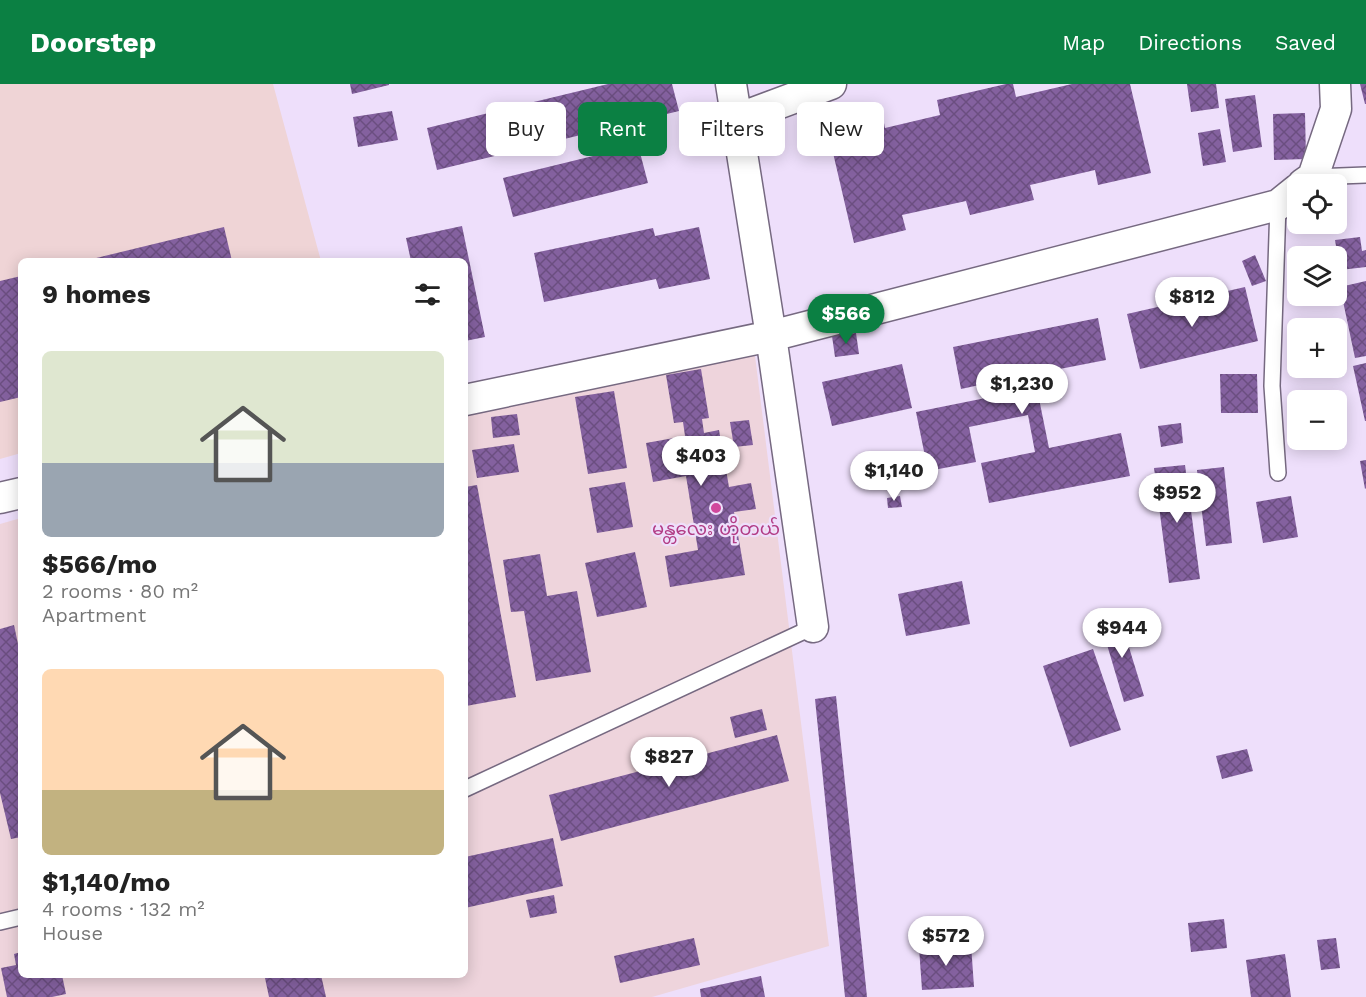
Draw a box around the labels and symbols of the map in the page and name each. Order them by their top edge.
pin: $812 [1156,277,1228,328]
pin: $566 [810,294,882,345]
pin: $1,230 [973,364,1071,415]
pin: $403 [665,436,737,487]
pin: $1,140 [845,451,943,502]
pin: $952 [1141,473,1213,524]
marker: မန္တလေး ဟိုတယ် [709,501,723,515]
place label: မန္တလေး ဟိုတယ် [652,515,780,544]
pin: $944 [1086,608,1158,659]
pin: $827 [633,737,705,788]
pin: $572 [910,916,982,967]

